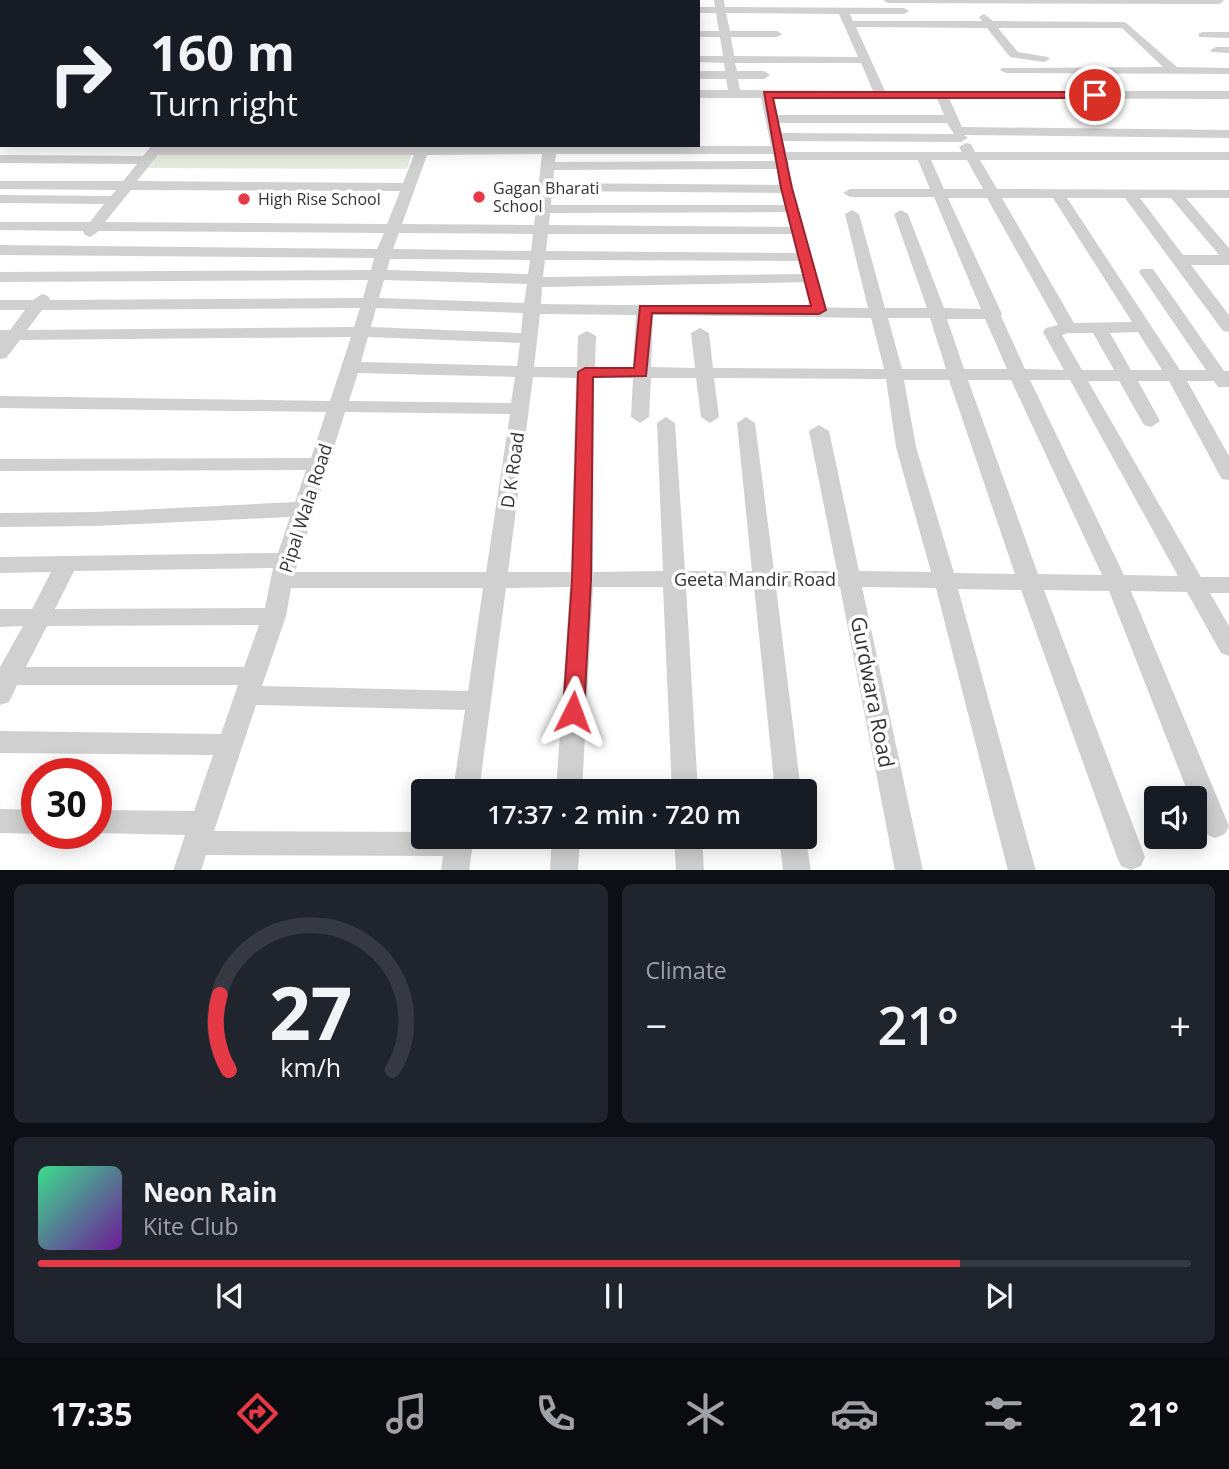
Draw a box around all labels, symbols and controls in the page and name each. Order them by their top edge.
text: 160 m [150,19,295,85]
icon: right [35,28,126,119]
pin [1065,65,1125,125]
icon: arrive [1076,76,1114,114]
text: Turn right [150,82,298,125]
place label: Gagan Bharati School [493,177,599,217]
place label: High Rise School [258,188,381,210]
marker: Gagan Bharati School [471,189,487,205]
marker: High Rise School [236,191,252,207]
street label: D K Road [495,431,529,509]
street label: Pipal Wala Road [273,440,337,576]
street label: Geeta Mandir Road [674,567,836,591]
street label: Gurdwara Road [845,614,901,770]
position arrow [536,675,610,749]
speed limit sign: 30 [21,758,112,849]
map controls [1144,786,1207,849]
button: sound [1144,786,1207,849]
text: 17:37 · 2 min · 720 m [487,796,741,832]
text: Climate [646,954,727,986]
text: 27 [269,962,352,1061]
text: 21° [877,989,959,1060]
text: − [646,999,667,1051]
text: + [1169,999,1191,1051]
text: km/h [280,1049,341,1083]
text: Neon Rain [143,1174,277,1210]
text: Kite Club [143,1210,238,1242]
icon: previous [211,1277,249,1315]
icon: pause [595,1277,633,1315]
icon: next [980,1277,1018,1315]
icon: directions [233,1389,282,1438]
icon: music [382,1389,431,1438]
icon: phone [531,1389,580,1438]
icon: climate [681,1389,730,1438]
icon: car [830,1389,879,1438]
icon: filters [979,1389,1028,1438]
text: 17:35 [50,1392,132,1435]
text: 21° [1129,1392,1179,1435]

